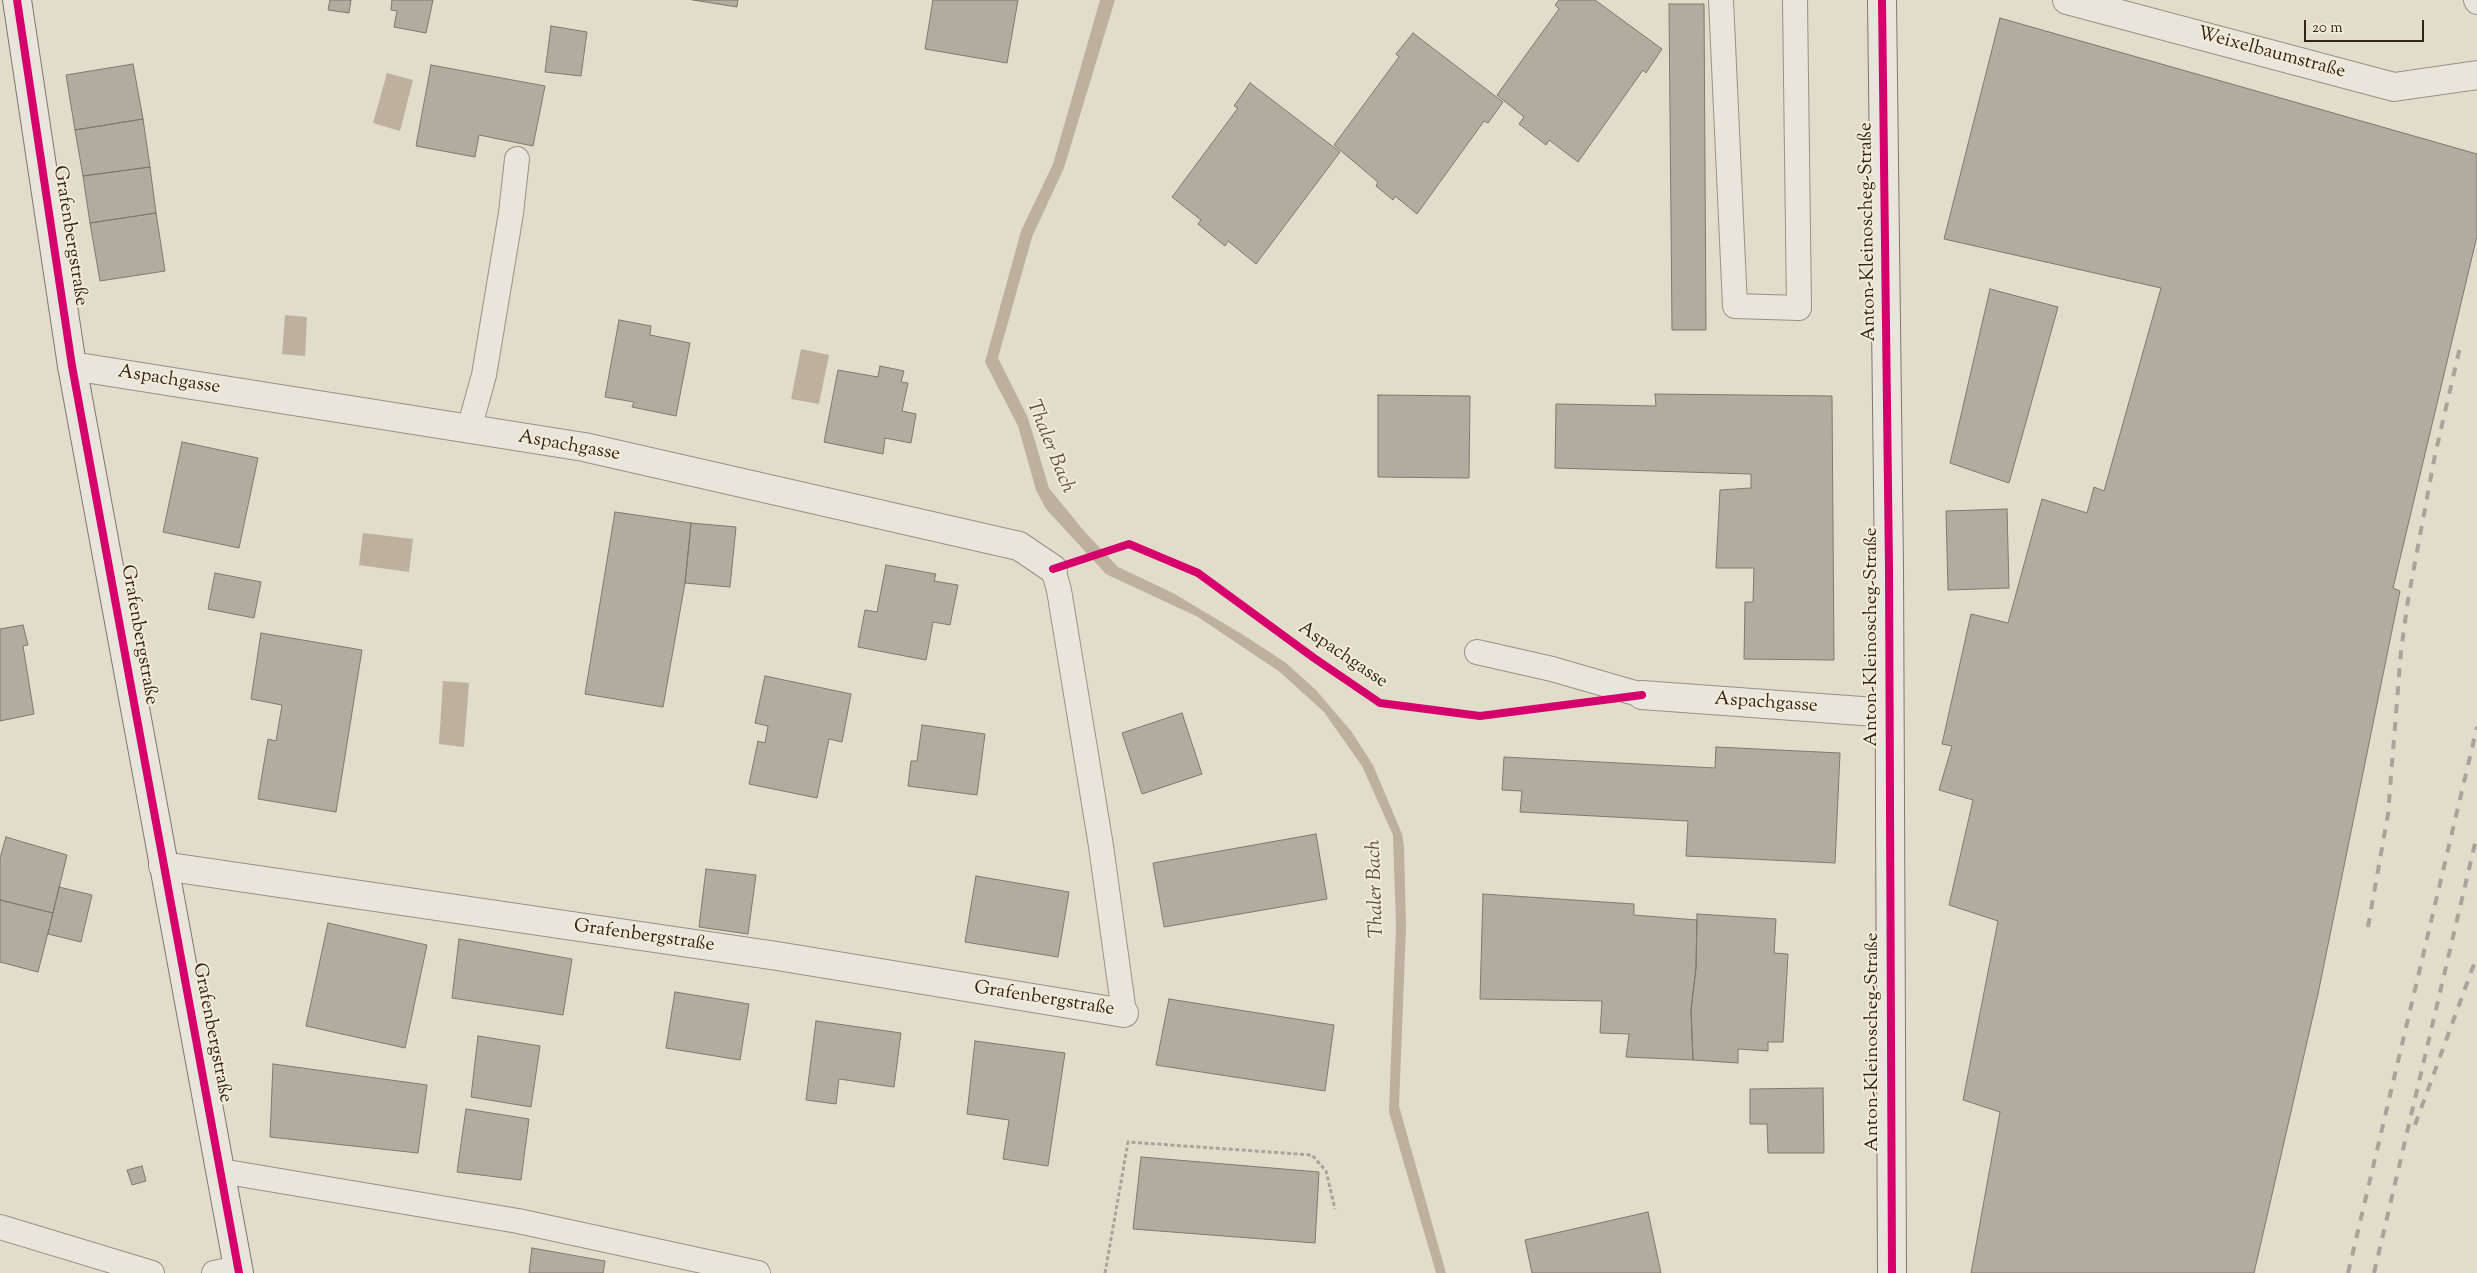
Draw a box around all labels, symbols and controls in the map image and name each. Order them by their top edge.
scale bar [2307,10,2427,42]
text: 20 m [2312,18,2343,39]
street label: Weixelbaumstraße [2195,23,2347,85]
street label: Anton-Kleinoscheg-Straße [1856,122,1882,342]
street label: Grafenbergstraße [47,164,91,308]
street label: Aspachgasse [116,362,222,400]
water label: Thaler Bach [1019,397,1079,497]
street label: Aspachgasse [516,427,622,467]
street label: Anton-Kleinoscheg-Straße [1862,527,1884,747]
street label: Grafenbergstraße [114,563,162,707]
street label: Aspachgasse [1293,618,1391,694]
street label: Aspachgasse [1714,689,1818,719]
water label: Thaler Bach [1363,840,1391,938]
street label: Grafenbergstraße [572,916,716,958]
street label: Anton-Kleinoscheg-Straße [1863,932,1885,1152]
street label: Grafenbergstraße [186,961,236,1105]
street label: Grafenbergstraße [972,978,1116,1022]

